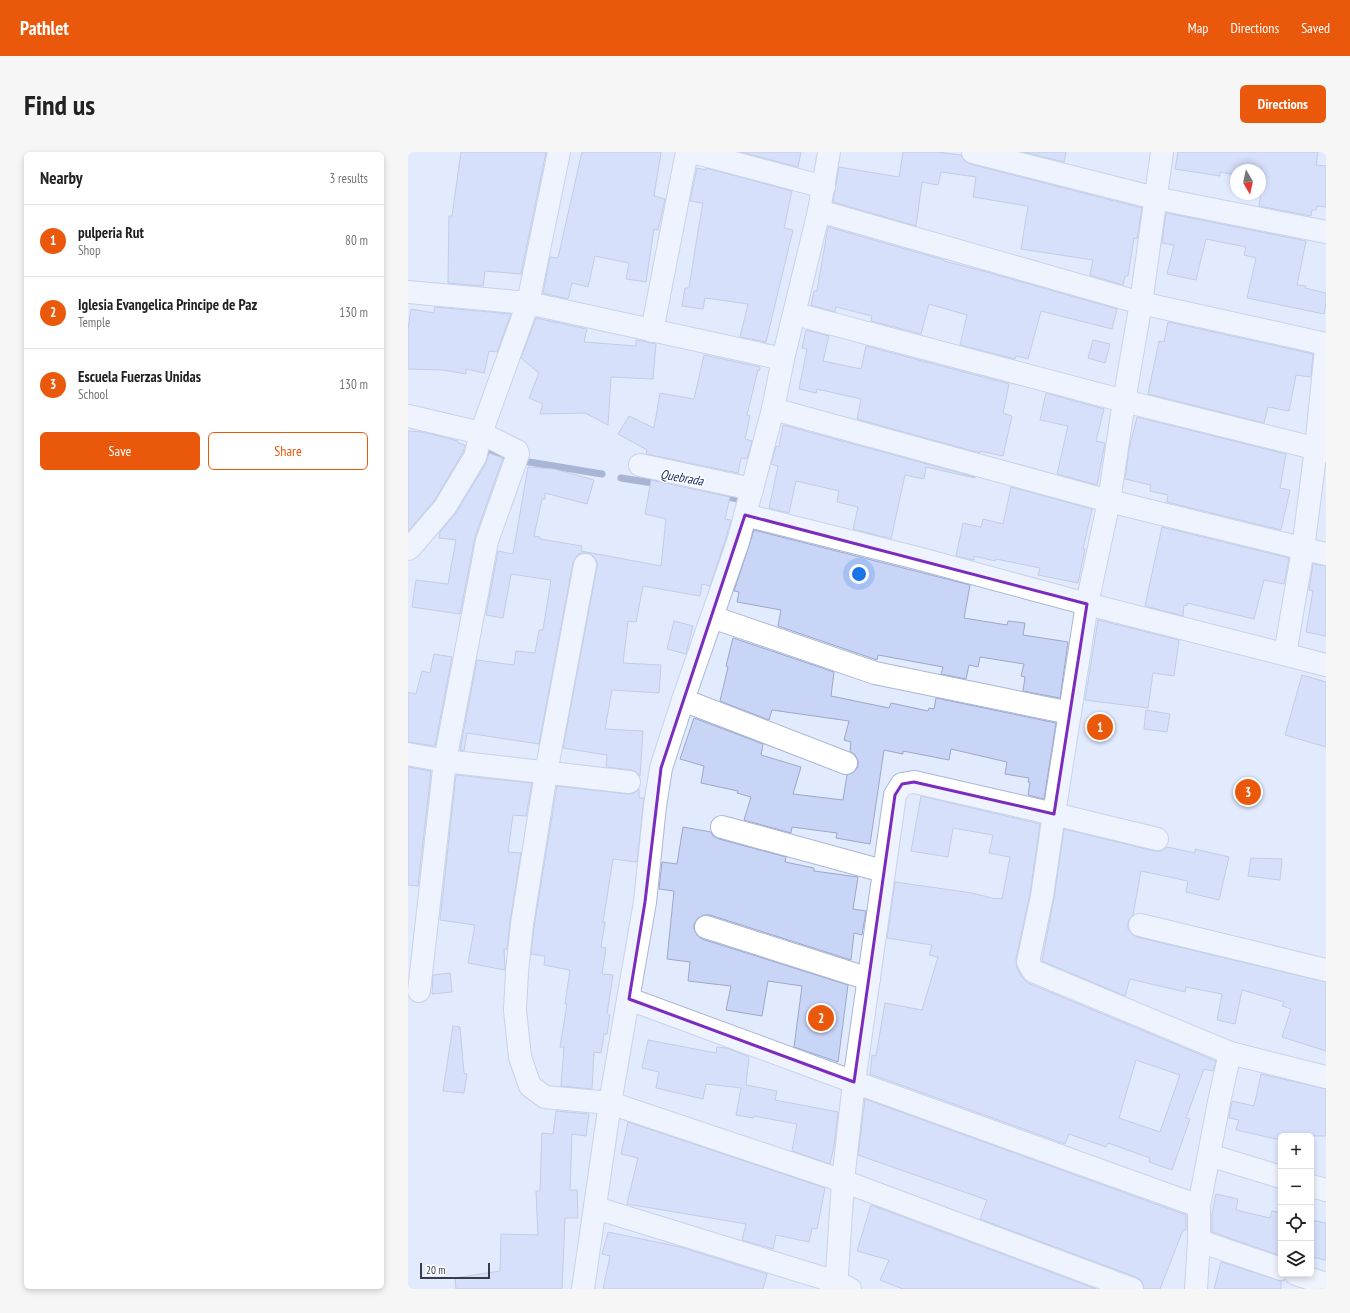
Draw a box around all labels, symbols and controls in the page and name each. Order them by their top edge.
text: Pathlet [20,16,69,40]
text: Map [1188,19,1208,37]
text: Directions [1230,19,1279,37]
text: Saved [1301,19,1330,37]
button: Directions [1240,85,1326,123]
text: Find us [24,86,95,123]
north arrow [1230,164,1266,200]
text: Nearby [40,167,83,189]
text: 3 results [329,170,368,187]
text: pulperia Rut [78,223,144,242]
text: 1 [50,232,56,249]
text: 80 m [345,232,368,249]
text: Shop [78,242,101,259]
text: Iglesia Evangelica Principe de Paz [78,295,257,314]
text: 2 [50,304,56,321]
text: 130 m [339,304,368,321]
text: Temple [78,314,110,331]
text: Escuela Fuerzas Unidas [78,367,201,386]
text: 3 [50,376,56,393]
text: 130 m [339,376,368,393]
text: School [78,386,108,403]
button: Save [40,432,200,470]
button: Share [208,432,368,470]
water label: Quebrada [659,465,706,490]
your location [849,564,869,584]
pin: 1 [1087,712,1113,742]
pin: 3 [1235,777,1261,807]
pin: 2 [808,1003,834,1033]
map controls [1278,1133,1314,1277]
button: + [1278,1133,1314,1169]
button: − [1278,1169,1314,1205]
button: locate [1278,1205,1314,1241]
button: layers [1278,1241,1314,1277]
scale bar [420,1261,490,1280]
text: 20 m [426,1263,445,1277]

